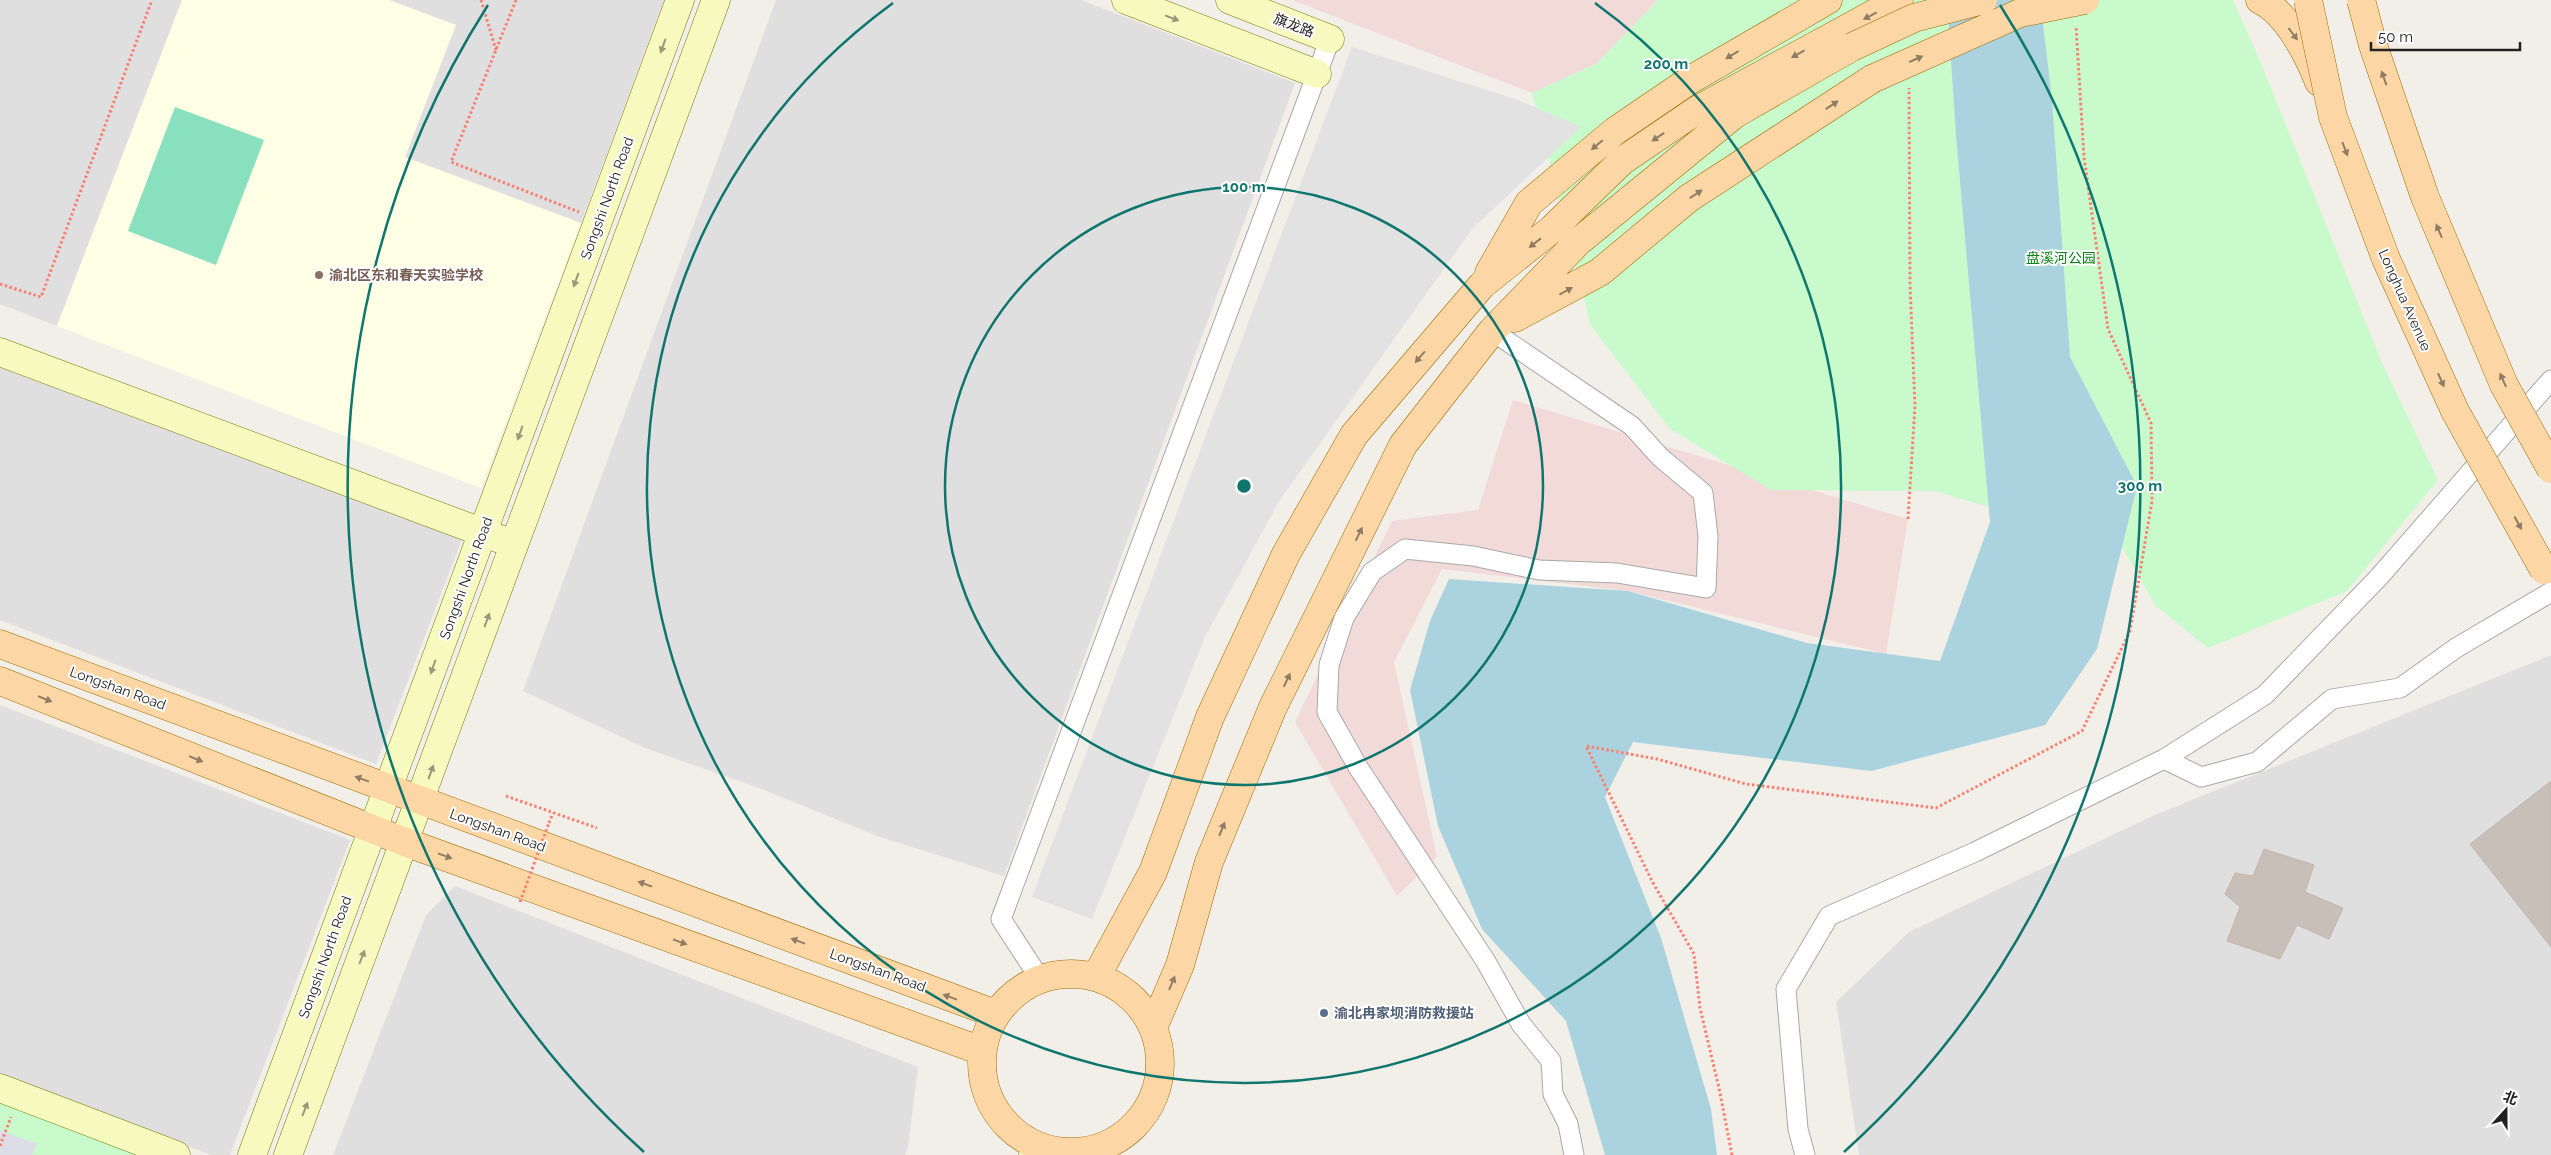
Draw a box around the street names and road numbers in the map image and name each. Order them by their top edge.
street label: 旗龙路 [1272,10,1316,40]
street label: Songshi North Road [577,135,637,261]
street label: Longhua Avenue [2375,247,2435,353]
street label: Songshi North Road [436,515,496,641]
street label: Longshan Road [68,663,168,713]
street label: Longshan Road [448,805,548,855]
street label: Songshi North Road [295,894,355,1020]
street label: Longshan Road [828,945,928,995]

